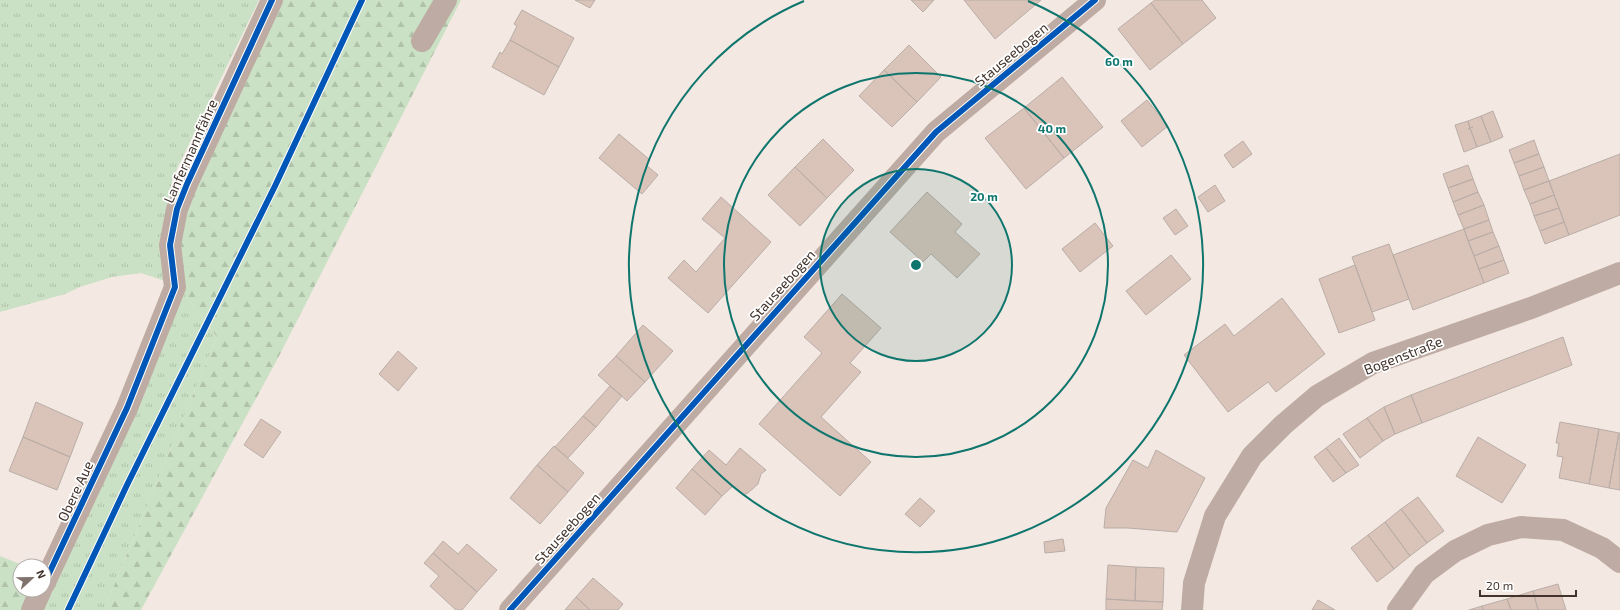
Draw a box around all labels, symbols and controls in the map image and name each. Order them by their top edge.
street label: Stauseebogen [971,18,1051,90]
text: 60 m [1105,54,1133,68]
street label: Lanfermannfähre [160,97,220,205]
text: 40 m [1038,121,1066,135]
text: 20 m [970,189,998,203]
street label: Stauseebogen [745,246,819,324]
centre of rings [909,258,923,272]
street label: Bogenstraße [1361,332,1445,378]
street label: Obere Aue [54,458,96,524]
street label: Stauseebogen [530,489,604,567]
north arrow [12,558,52,598]
text: N [34,568,49,580]
scale bar [1480,572,1576,598]
text: 20 m [1486,578,1513,592]

